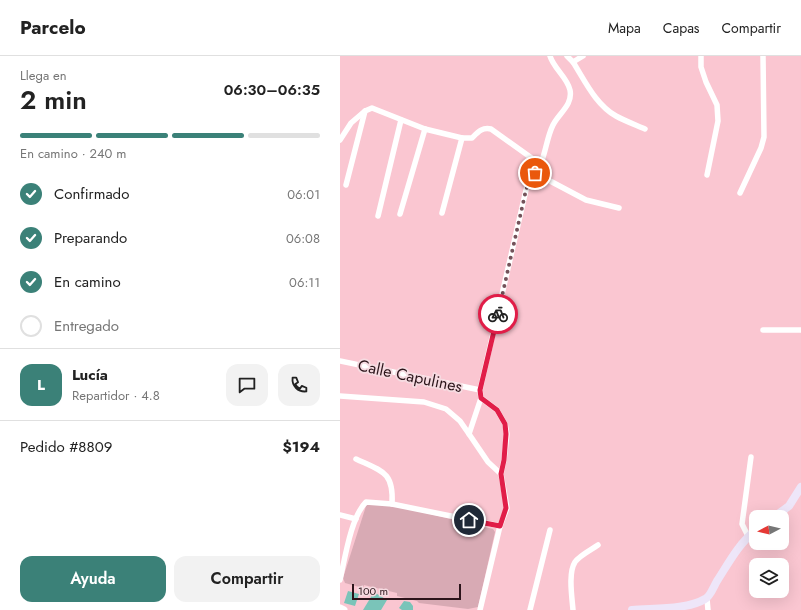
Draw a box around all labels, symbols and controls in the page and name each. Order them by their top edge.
text: Parcelo [20,14,86,41]
text: Mapa [608,18,641,38]
text: Capas [663,18,700,38]
text: Compartir [722,18,781,38]
text: Llega en [20,66,67,85]
text: 06:30–06:35 [224,79,320,101]
text: 2 min [20,81,87,119]
text: En camino · 240 m [20,144,126,163]
pin [518,156,552,190]
icon: bag [524,162,546,184]
icon: check [20,183,42,205]
text: Confirmado [54,183,129,205]
text: 06:01 [287,185,320,204]
icon: check [20,227,42,249]
text: Preparando [54,227,127,249]
text: 06:08 [286,229,320,248]
icon: check [20,271,42,293]
text: En camino [54,271,121,293]
text: 06:11 [289,273,320,292]
courier [478,294,518,334]
icon: bike [487,303,509,325]
text: Entregado [54,315,119,337]
street label: Calle Capulines [356,354,464,398]
text: Lucía [72,364,108,386]
button: chat [226,364,268,406]
button: phone [278,364,320,406]
text: L [37,374,45,396]
text: Repartidor · 4.8 [72,386,160,405]
text: Pedido #8809 [20,436,112,458]
text: $194 [283,436,320,458]
pin [452,503,486,537]
icon: home [458,509,480,531]
north arrow [749,510,789,550]
map controls [749,510,789,598]
button: Ayuda [20,556,166,602]
button: Compartir [174,556,320,602]
button: layers [749,558,789,598]
scale bar [352,582,461,601]
text: 100 m [358,583,388,599]

